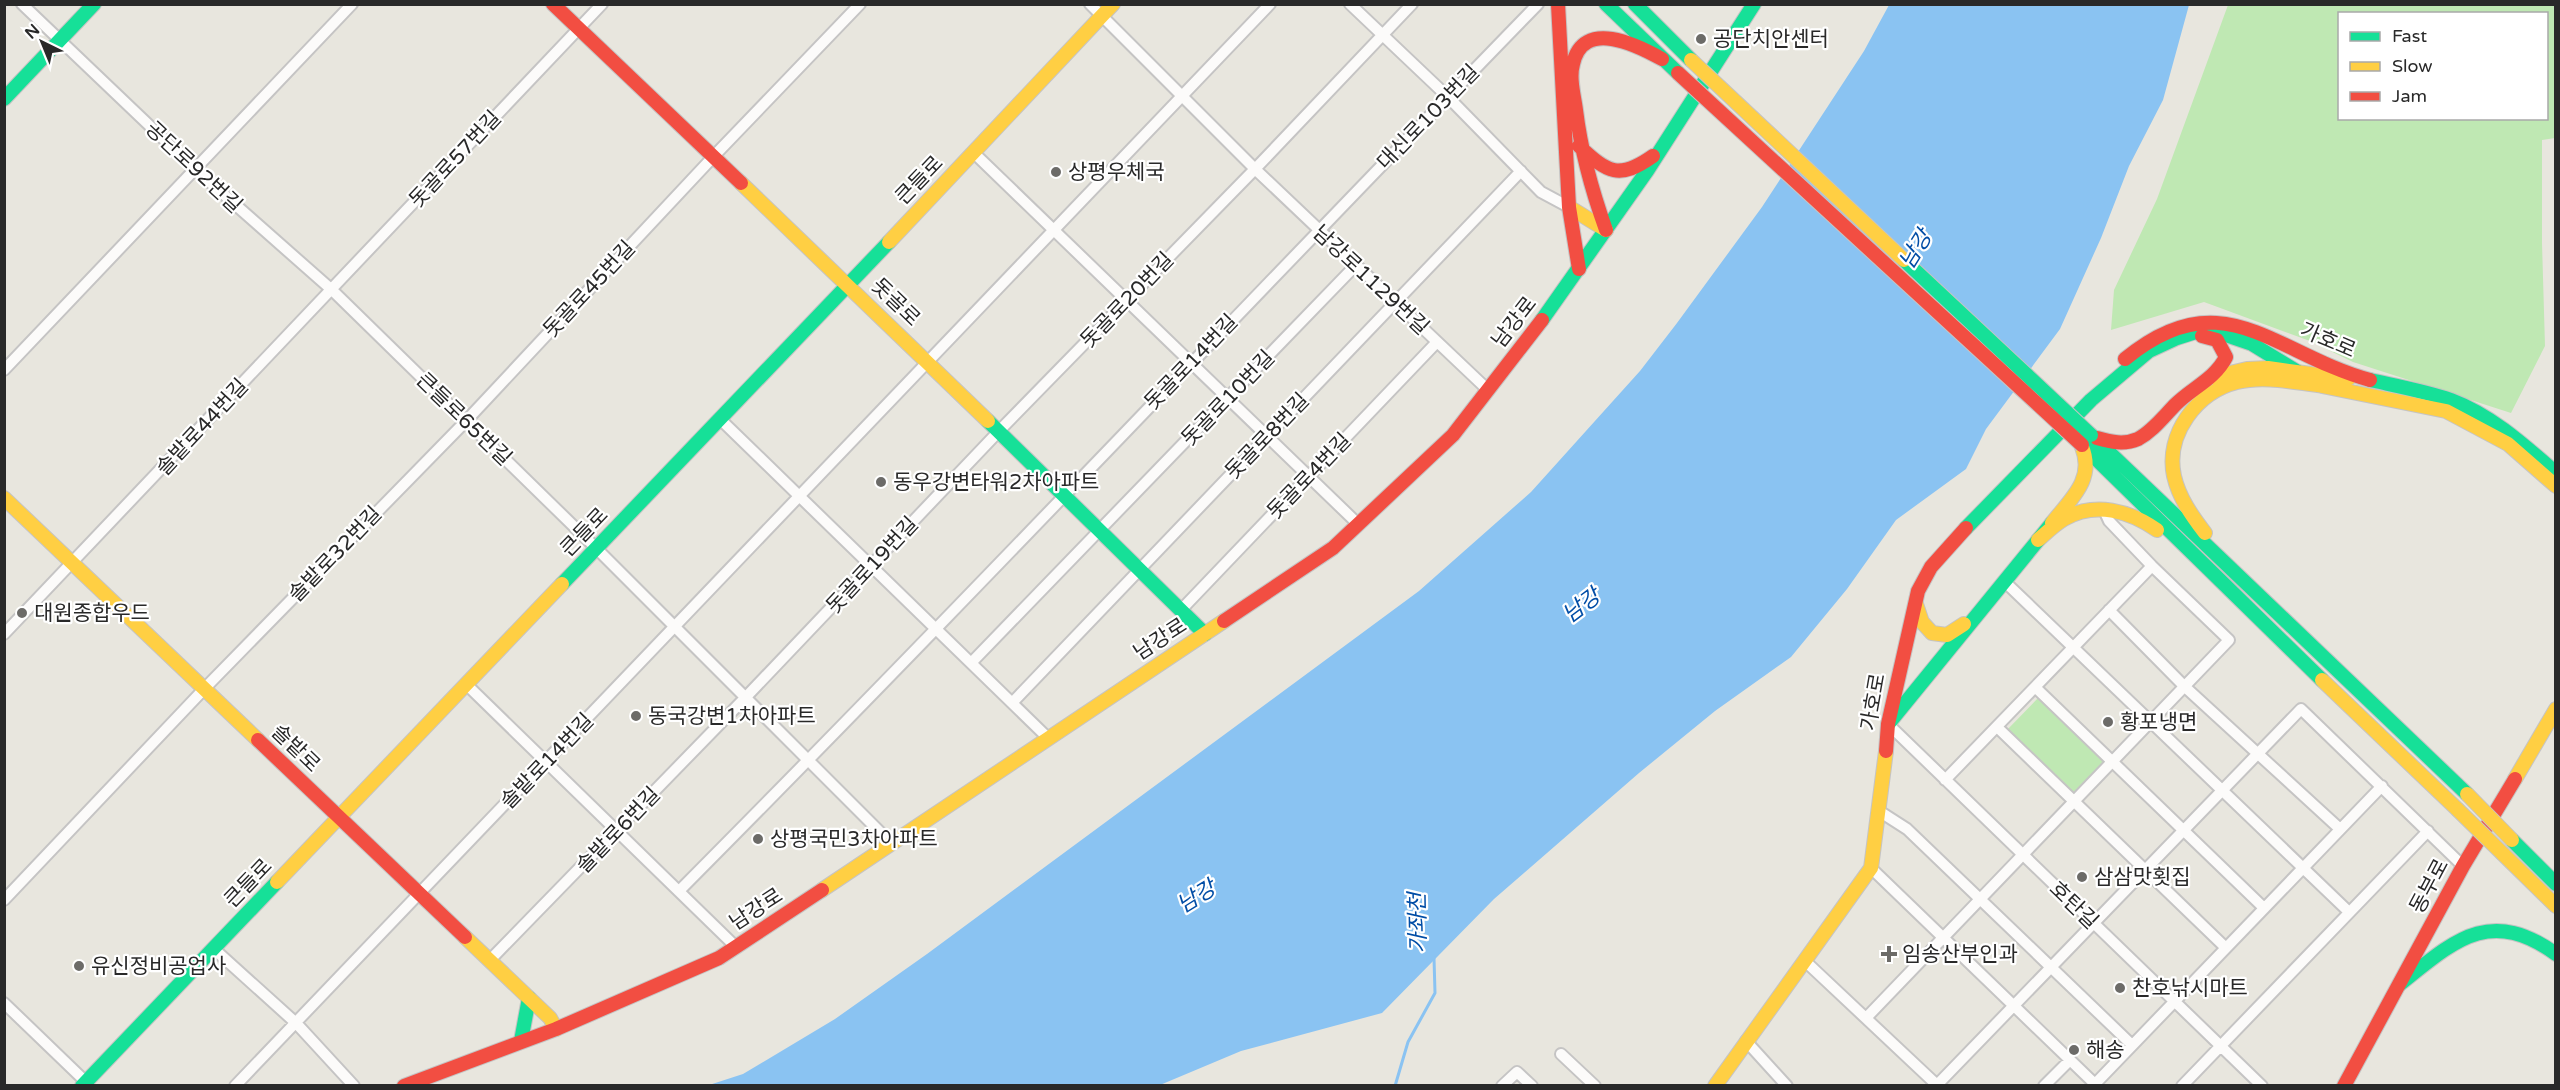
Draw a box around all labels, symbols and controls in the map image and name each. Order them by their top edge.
north arrow [12,12,72,72]
legend [2338,12,2548,120]
text: N [21,20,44,43]
text: Fast [2392,25,2427,47]
place label: 공단치안센터 [1713,27,1829,52]
marker: 공단치안센터 [1694,32,1708,46]
text: Slow [2392,55,2433,77]
street label: 대신로103번길 [1372,60,1485,175]
text: Jam [2392,85,2427,107]
street label: 돗골로57번길 [404,106,506,213]
street label: 공단로92번길 [140,116,247,218]
street label: 큰들로 [890,151,948,210]
place label: 상평우체국 [1068,160,1165,185]
marker: 상평우체국 [1049,165,1063,179]
street label: 남강로1129번길 [1308,220,1434,340]
water label: 남강 [1894,223,1939,274]
street label: 돗골로45번길 [538,236,640,343]
street label: 돗골로20번길 [1076,247,1179,353]
street label: 돗골로 [866,273,925,331]
street label: 남강로 [1487,292,1542,353]
street label: 돗골로14번길 [1140,309,1243,415]
street label: 가호로 [2296,318,2359,363]
street label: 돗골로10번길 [1177,345,1280,451]
street label: 큰들로65번길 [411,368,517,471]
street label: 솔밭로44번길 [151,374,253,481]
street label: 돗골로8번길 [1220,388,1314,485]
street label: 돗골로4번길 [1262,428,1356,525]
place label: 동우강변타워2차아파트 [893,470,1099,495]
marker: 동우강변타워2차아파트 [874,475,888,489]
street label: 솔밭로32번길 [284,501,387,607]
street label: 큰들로 [555,503,613,562]
street label: 돗골로19번길 [821,512,923,619]
water label: 남강 [1558,582,1608,628]
place label: 대원종합우드 [34,601,150,626]
marker: 대원종합우드 [15,606,29,620]
street label: 남강로 [1129,613,1191,666]
street label: 가호로 [1856,671,1891,733]
place label: 동국강변1차아파트 [648,704,816,729]
street label: 솔밭로14번길 [496,708,599,814]
marker: 동국강변1차아파트 [629,709,643,723]
place label: 황포냉면 [2120,710,2197,735]
marker: 황포냉면 [2101,715,2115,729]
street label: 솔밭로 [266,719,325,777]
street label: 솔밭로6번길 [571,782,665,879]
place label: 상평국민3차아파트 [770,827,938,852]
marker: 상평국민3차아파트 [751,832,765,846]
street label: 큰들로 [219,854,277,913]
street label: 동부로 [2405,855,2454,918]
place label: 삼삼맛횟집 [2094,865,2191,890]
marker: 삼삼맛횟집 [2075,870,2089,884]
water label: 남강 [1172,874,1223,919]
street label: 호탄길 [2044,876,2103,934]
street label: 남강로 [725,883,787,936]
water label: 가좌천 [1404,890,1432,954]
place label: 임송산부인과 [1902,942,2018,967]
marker: 임송산부인과 [1880,945,1898,963]
place label: 유신정비공업사 [91,954,226,979]
marker: 유신정비공업사 [72,959,86,973]
place label: 찬호낚시마트 [2132,976,2248,1001]
marker: 찬호낚시마트 [2113,981,2127,995]
place label: 해송 [2086,1038,2125,1063]
marker: 해송 [2067,1043,2081,1057]

